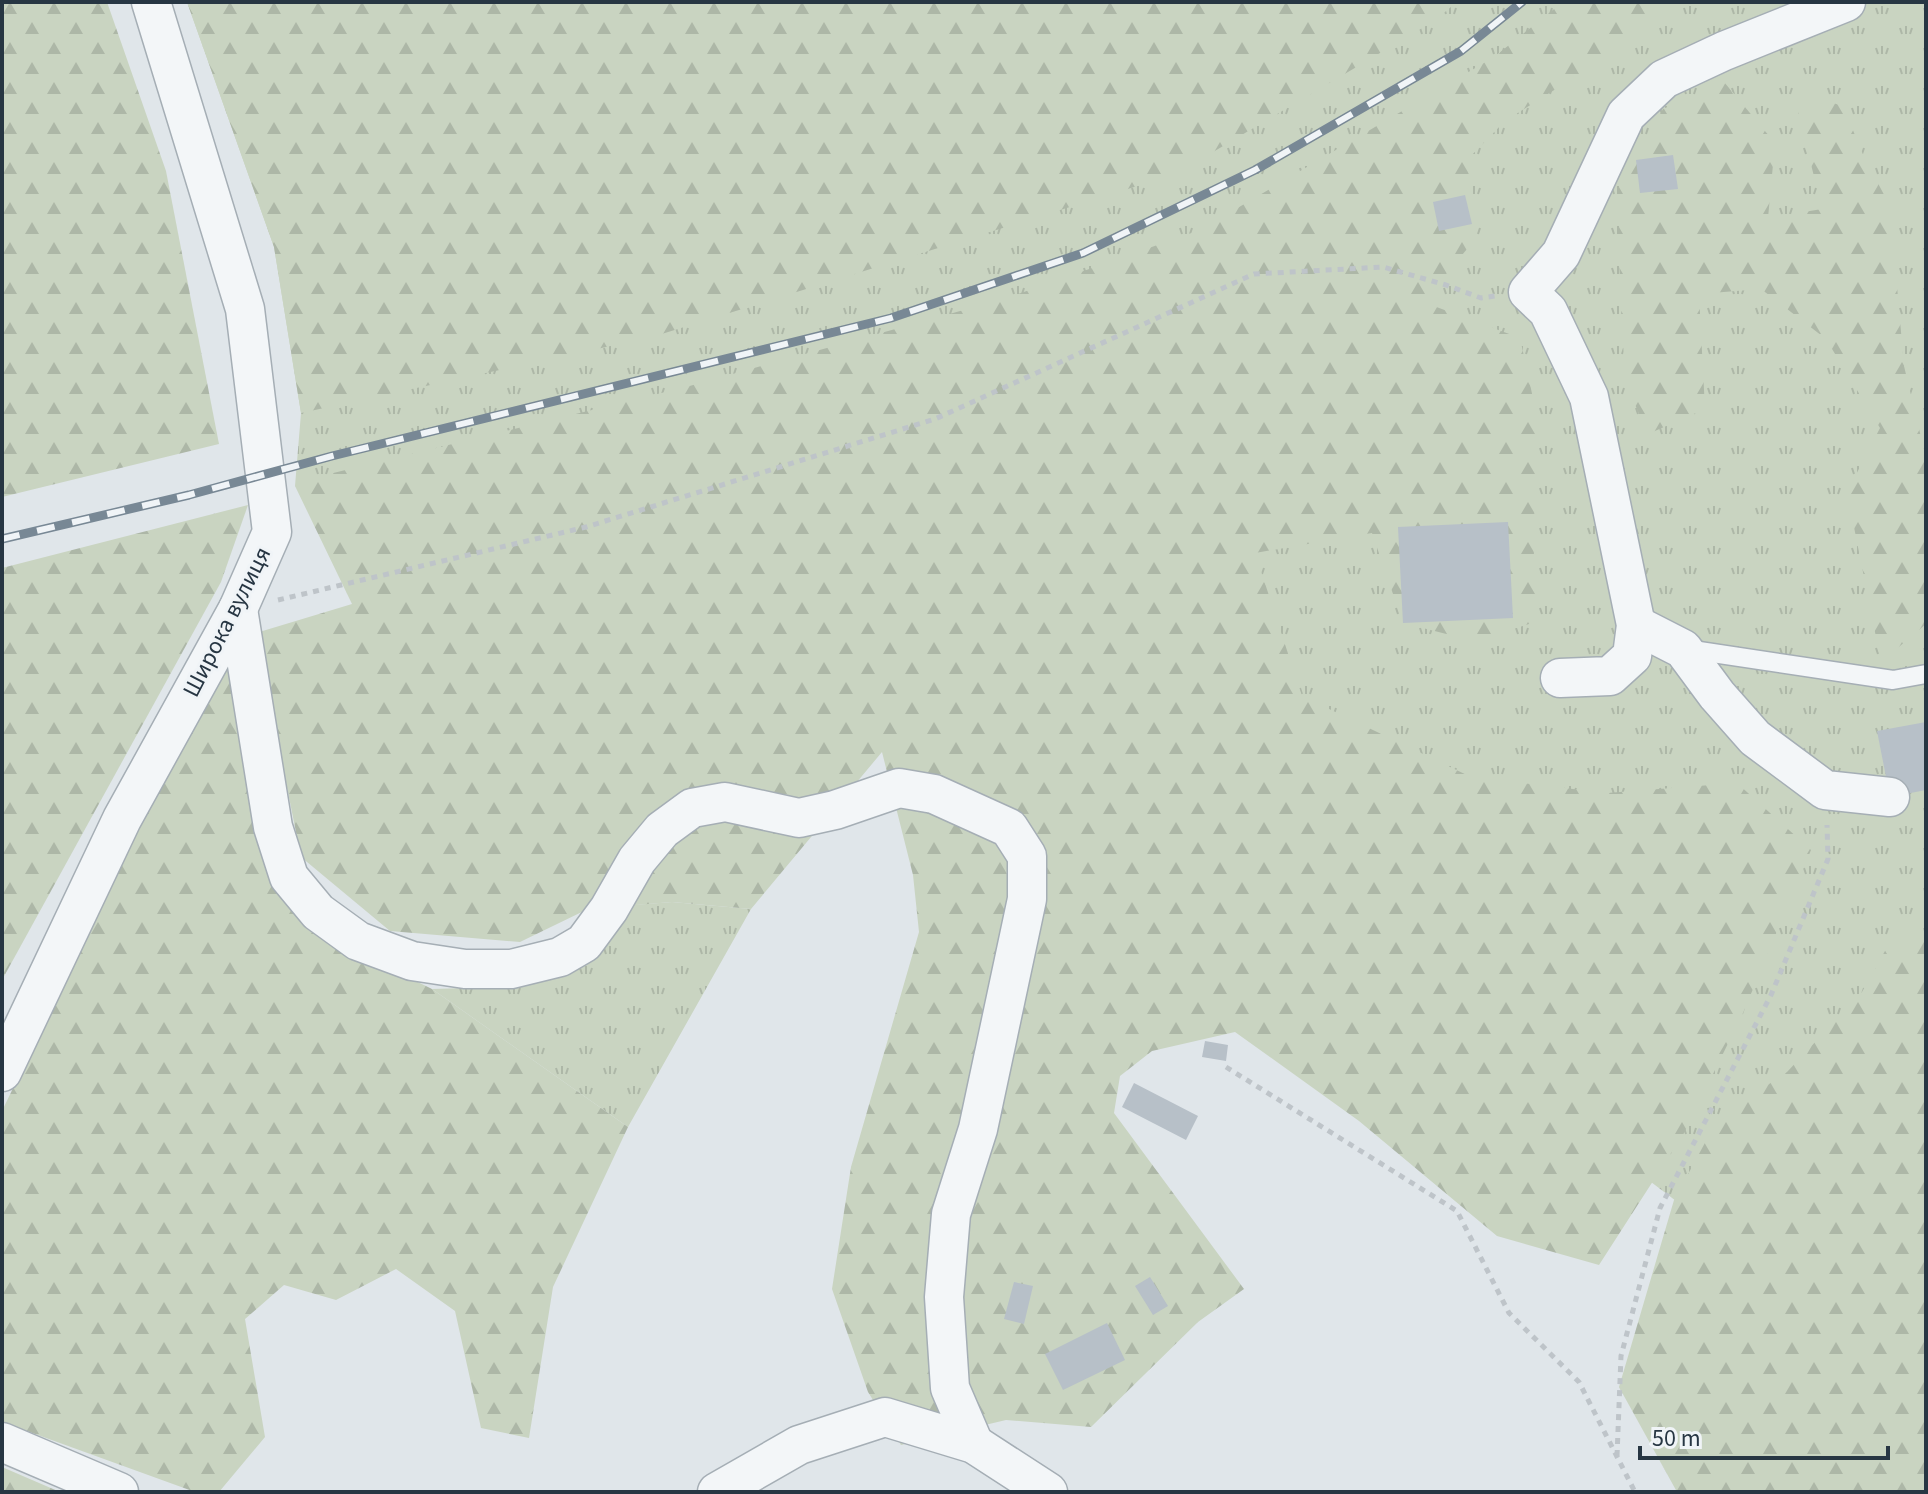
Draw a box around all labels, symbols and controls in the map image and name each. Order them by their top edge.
street label: Широка вулиця [174,541,280,703]
scale bar [1640,1410,1888,1460]
text: 50 m [1652,1421,1701,1456]

